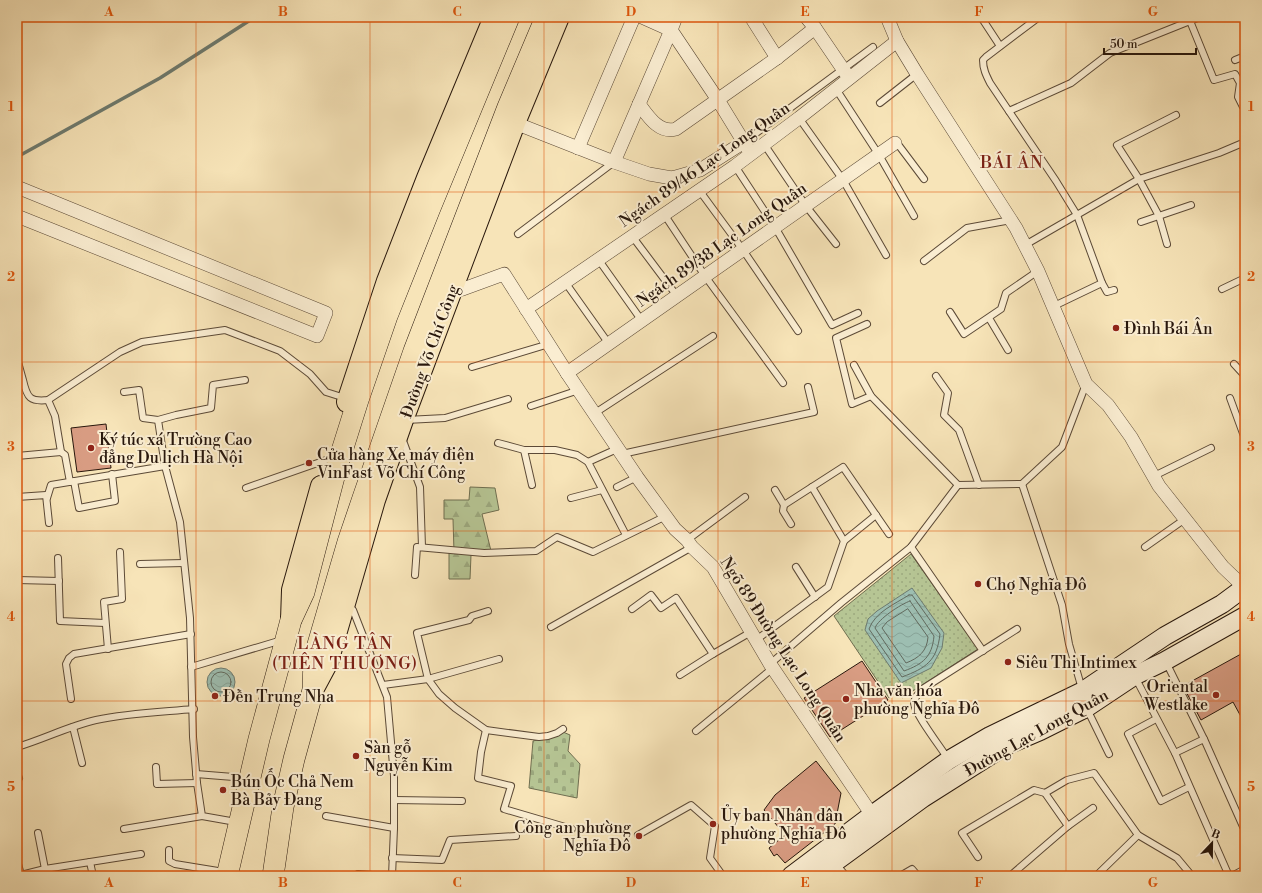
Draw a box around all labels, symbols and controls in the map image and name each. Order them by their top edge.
text: A [103,4,114,20]
text: B [278,4,288,20]
text: C [452,4,462,20]
text: D [626,4,636,20]
text: E [800,4,810,20]
text: F [974,4,984,20]
text: G [1148,4,1159,20]
scale bar [1104,30,1196,56]
text: 50 m [1110,37,1138,52]
street label: Ngách 89/46 Lạc Long Quân [615,98,794,232]
text: 1 [8,99,15,115]
text: 1 [1248,99,1255,115]
district label: BÁI ÂN [979,151,1044,174]
street label: Ngách 89/38 Lạc Long Quân [632,178,811,311]
text: 2 [7,269,15,285]
text: 2 [1247,269,1255,285]
street label: Đường Võ Chí Công [396,281,464,421]
place label: Đình Bái Ân [1124,317,1213,339]
marker: Đình Bái Ân [1111,323,1121,333]
place label: Ký túc xá Trường Cao đẳng Du lịch Hà Nội [99,430,252,468]
text: 3 [7,439,15,455]
text: 3 [1247,439,1255,455]
marker: Ký túc xá Trường Cao đẳng Du lịch Hà Nội [86,443,96,453]
place label: Cửa hàng Xe máy điện VinFast Võ Chí Công [316,445,475,483]
marker: Cửa hàng Xe máy điện VinFast Võ Chí Công [304,458,314,468]
street label: Ngõ 89 Đường Lạc Long Quân [716,553,851,746]
place label: Chợ Nghĩa Đô [986,575,1087,595]
marker: Chợ Nghĩa Đô [973,579,983,589]
text: 4 [7,609,16,625]
text: 4 [1247,609,1256,625]
district label: LÀNG TÂN (TIÊN THƯỢNG) [272,632,418,675]
place label: Siêu Thị Intimex [1016,653,1138,673]
marker: Siêu Thị Intimex [1003,657,1013,667]
place label: Oriental Westlake [1143,677,1208,715]
place label: Nhà văn hóa phường Nghĩa Đô [854,681,980,719]
street label: Đường Lạc Long Quân [961,685,1112,781]
place label: Đền Trung Nha [223,687,335,707]
marker: Oriental Westlake [1211,690,1221,700]
marker: Đền Trung Nha [210,691,220,701]
marker: Nhà văn hóa phường Nghĩa Đô [841,694,851,704]
place label: Sàn gỗ Nguyễn Kim [364,738,453,776]
marker: Sàn gỗ Nguyễn Kim [351,751,361,761]
place label: Bún Ốc Chả Nem Bà Bảy Đang [230,768,354,810]
text: 5 [7,779,15,795]
text: 5 [1247,779,1255,795]
marker: Bún Ốc Chả Nem Bà Bảy Đang [218,785,228,795]
place label: Ủy ban Nhân dân phường Nghĩa Đô [721,804,847,844]
place label: Công an phường Nghĩa Đô [514,818,632,856]
marker: Ủy ban Nhân dân phường Nghĩa Đô [708,819,718,829]
north arrow [1192,823,1232,863]
text: B [1209,827,1222,843]
marker: Công an phường Nghĩa Đô [634,831,644,841]
text: A [103,875,114,891]
text: B [278,875,288,891]
text: C [452,875,462,891]
text: D [626,875,636,891]
text: E [800,875,810,891]
text: F [974,875,984,891]
text: G [1148,875,1159,891]

